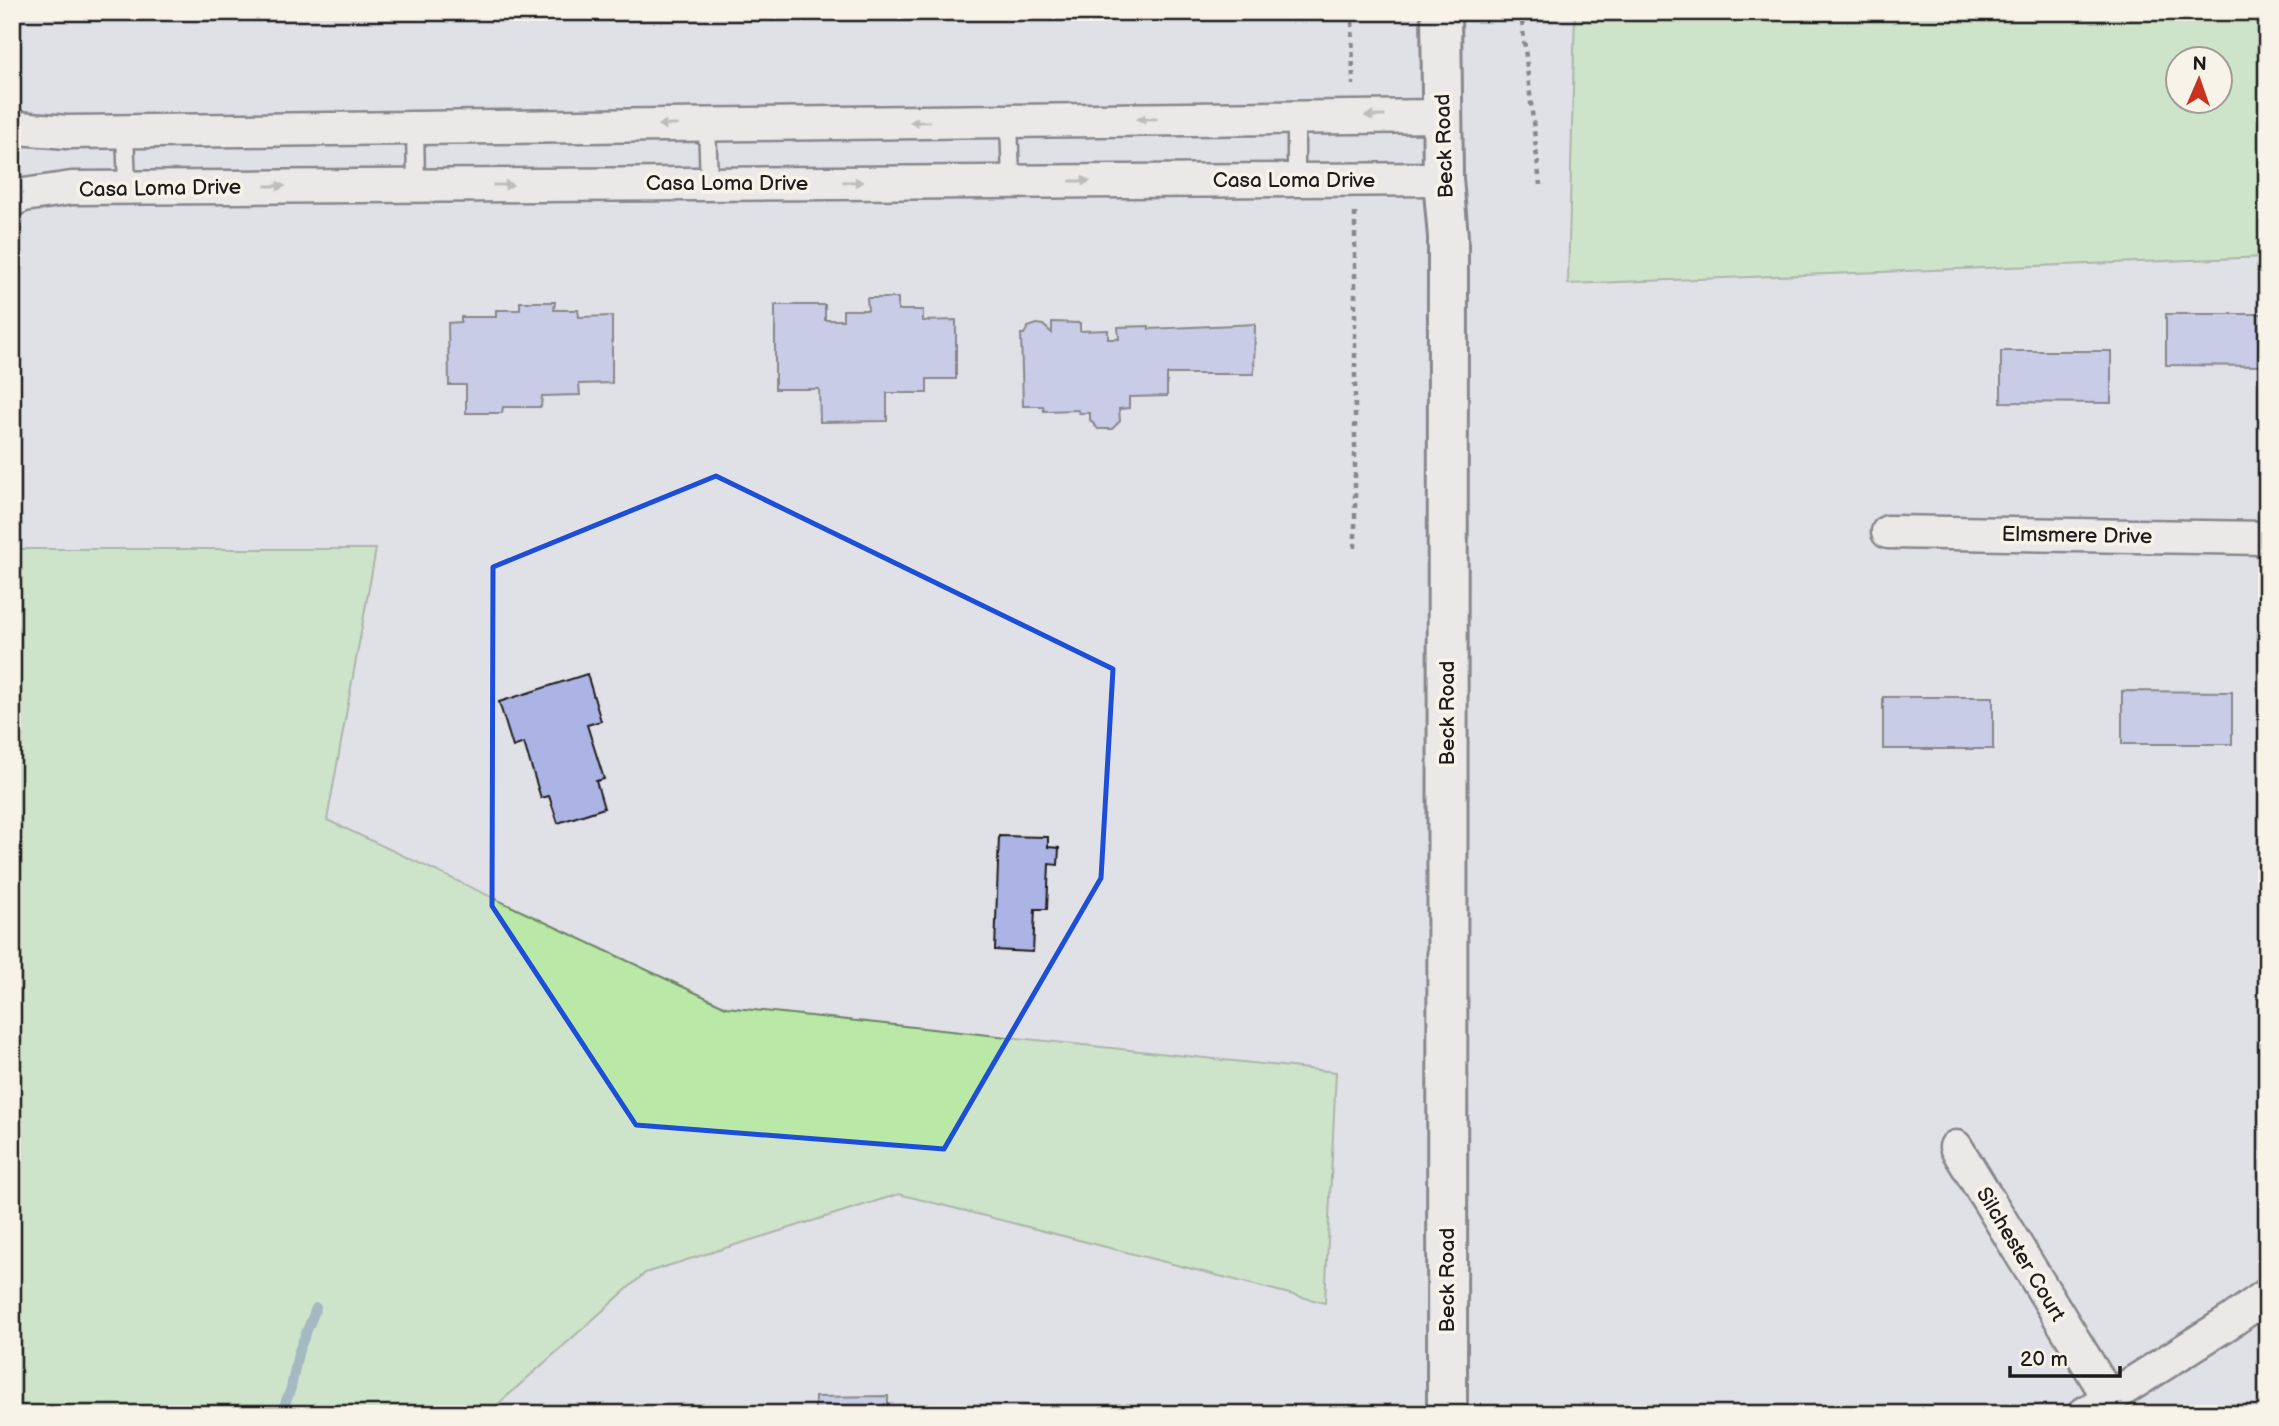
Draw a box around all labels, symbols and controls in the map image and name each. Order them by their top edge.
north arrow [2164,46,2234,116]
text: N [2192,53,2207,76]
street label: Beck Road [1430,93,1459,199]
one-way arrow [1363,110,1385,122]
one-way arrow [1136,114,1158,125]
one-way arrow [908,116,930,128]
one-way arrow [656,119,678,131]
street label: Casa Loma Drive [1213,168,1375,193]
street label: Casa Loma Drive [646,171,808,196]
street label: Casa Loma Drive [79,175,241,202]
one-way arrow [1069,175,1091,187]
one-way arrow [842,176,864,188]
one-way arrow [492,179,514,191]
one-way arrow [264,181,286,192]
street label: Elmsmere Drive [2001,522,2153,549]
street label: Beck Road [1435,661,1460,765]
street label: Silchester Court [1971,1183,2071,1326]
street label: Beck Road [1435,1228,1460,1332]
scale bar [2010,1335,2120,1379]
text: 20 m [2020,1347,2068,1372]

